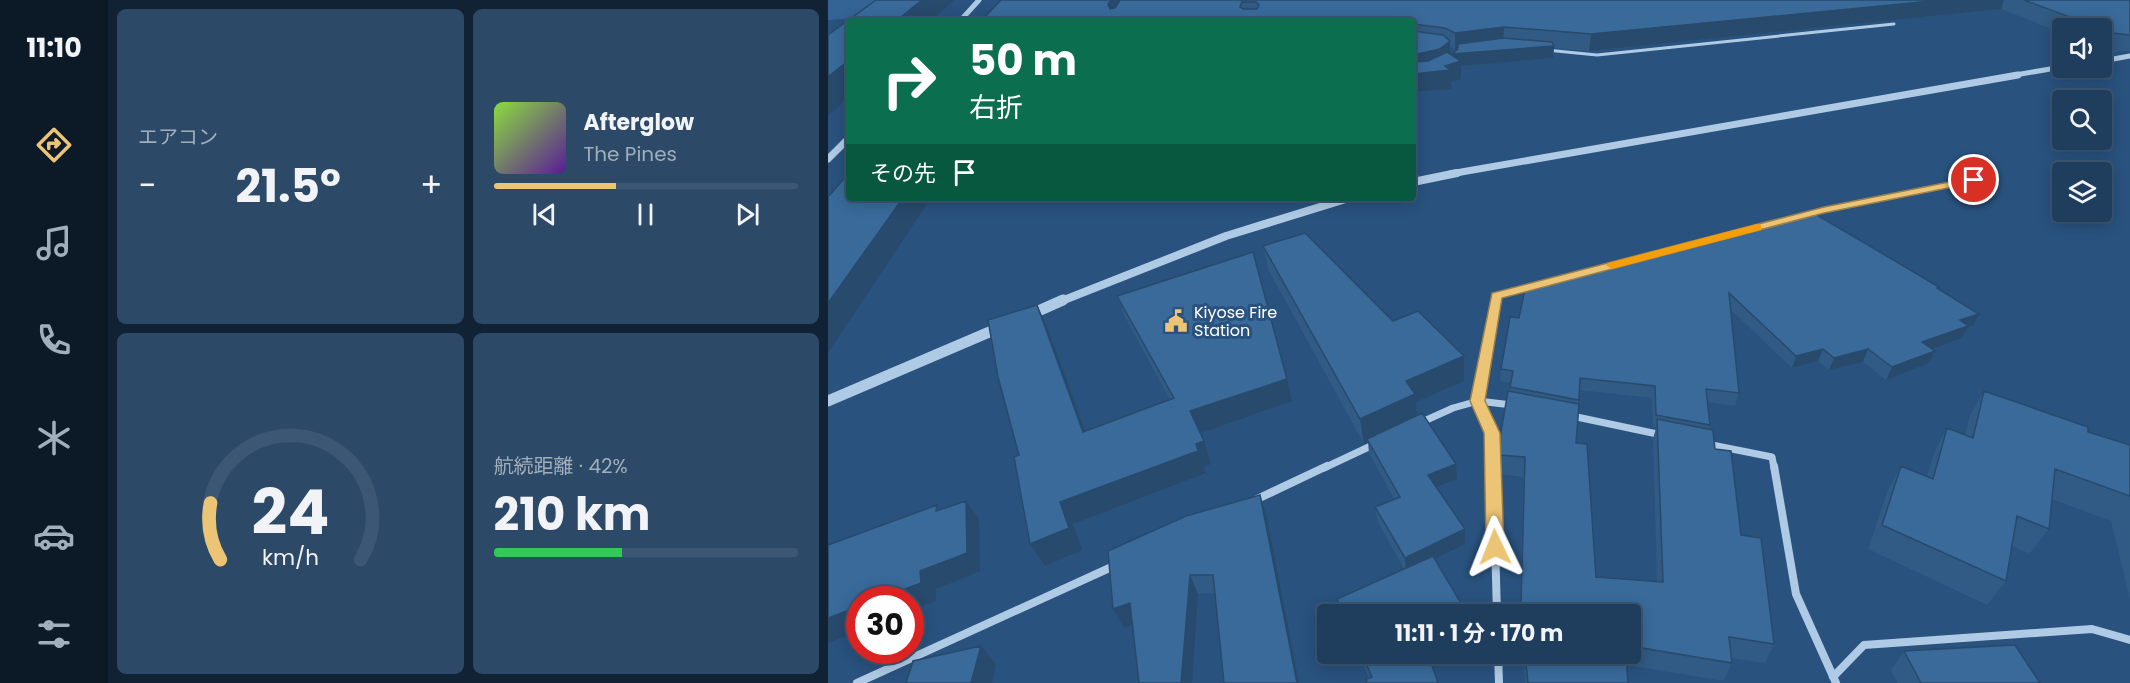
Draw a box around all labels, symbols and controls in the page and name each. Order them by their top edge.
map controls [2052,18,2112,222]
button: sound [2052,18,2112,78]
text: 11:10 [26,29,82,66]
text: 50 m [969,31,1077,90]
icon: right [870,42,948,120]
text: 右折 [969,89,1023,126]
button: search [2052,90,2112,150]
text: Afterglow [584,107,694,138]
text: エアコン [138,123,218,151]
icon: directions [33,124,75,166]
text: The Pines [584,140,677,168]
pin [1948,154,1999,205]
text: 21.5° [235,155,341,218]
icon: arrive [948,156,981,189]
text: その先 [870,158,936,189]
text: − [138,162,156,209]
text: + [420,162,443,209]
button: layers [2052,162,2112,222]
icon: arrive [1957,163,1990,196]
icon: previous [528,198,561,231]
icon: pause [629,198,662,231]
icon: next [731,198,764,231]
icon: music [33,222,75,264]
place label: Kiyose Fire Station [1194,301,1277,342]
public building icon: Kiyose Fire Station [1163,308,1189,334]
icon: phone [33,319,75,361]
icon: climate [33,417,75,459]
text: 航続距離 · 42% [494,452,628,480]
text: 24 [251,468,329,556]
text: 210 km [494,483,650,546]
icon: car [33,515,75,557]
position arrow [1463,515,1527,579]
text: km/h [262,543,319,574]
speed limit sign: 30 [846,586,924,664]
icon: filters [33,613,75,655]
text: 11:11 · 1 分 · 170 m [1395,618,1563,649]

